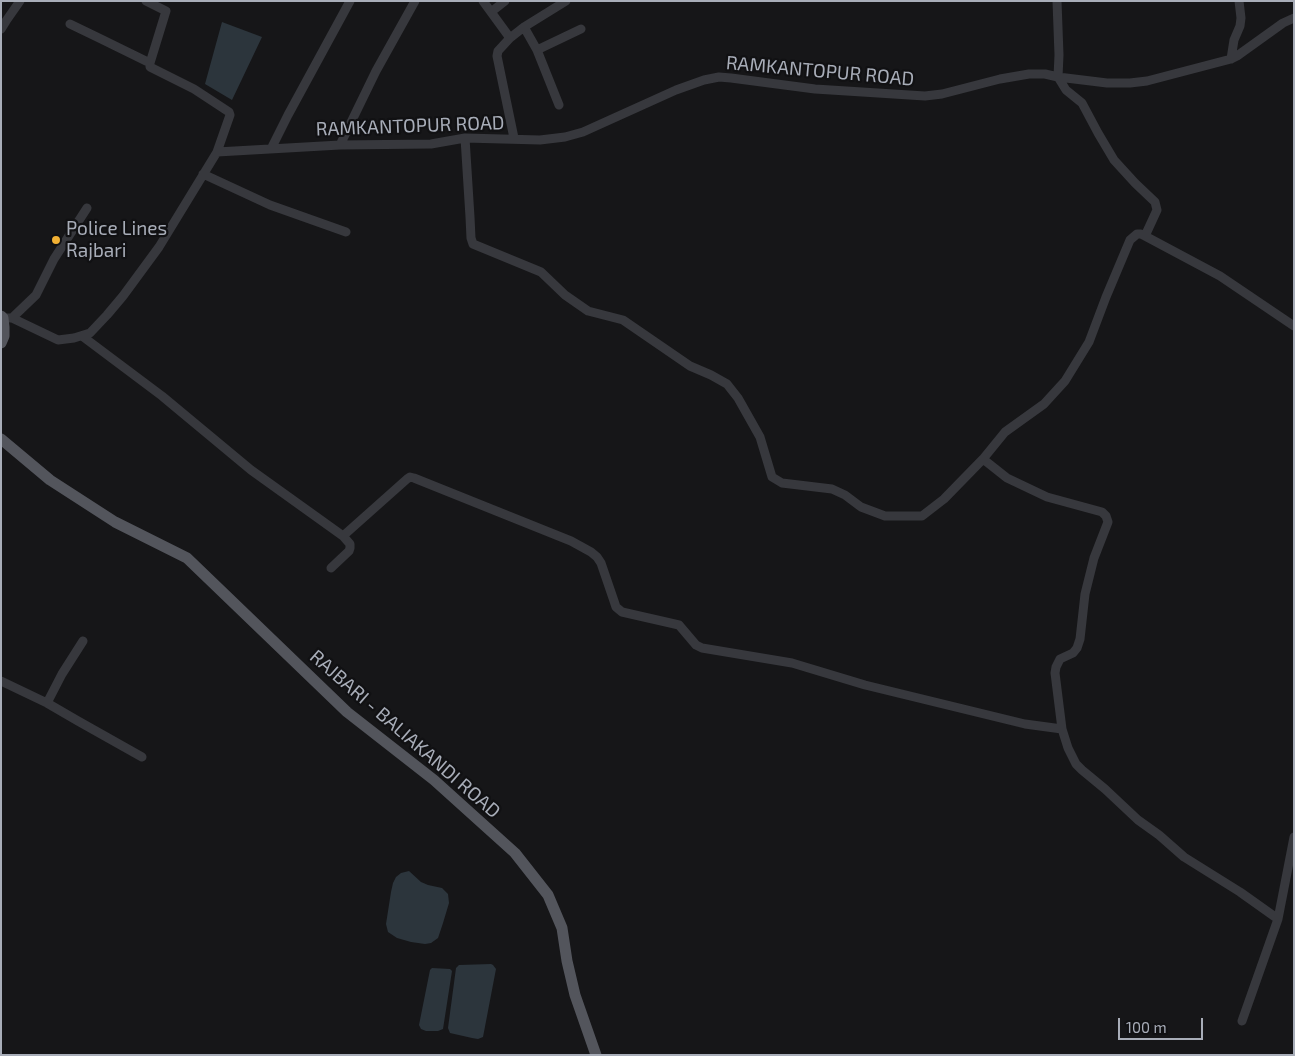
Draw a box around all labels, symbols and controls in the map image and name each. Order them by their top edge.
street label: RAMKANTOPUR ROAD [725,51,915,91]
street label: RAMKANTOPUR ROAD [315,111,505,141]
place label: Police Lines Rajbari [66,218,167,262]
marker: Police Lines Rajbari [50,234,62,246]
street label: RAJBARI - BALIAKANDI ROAD [305,645,505,823]
scale bar [1120,1008,1205,1040]
text: 100 m [1126,1018,1167,1036]

